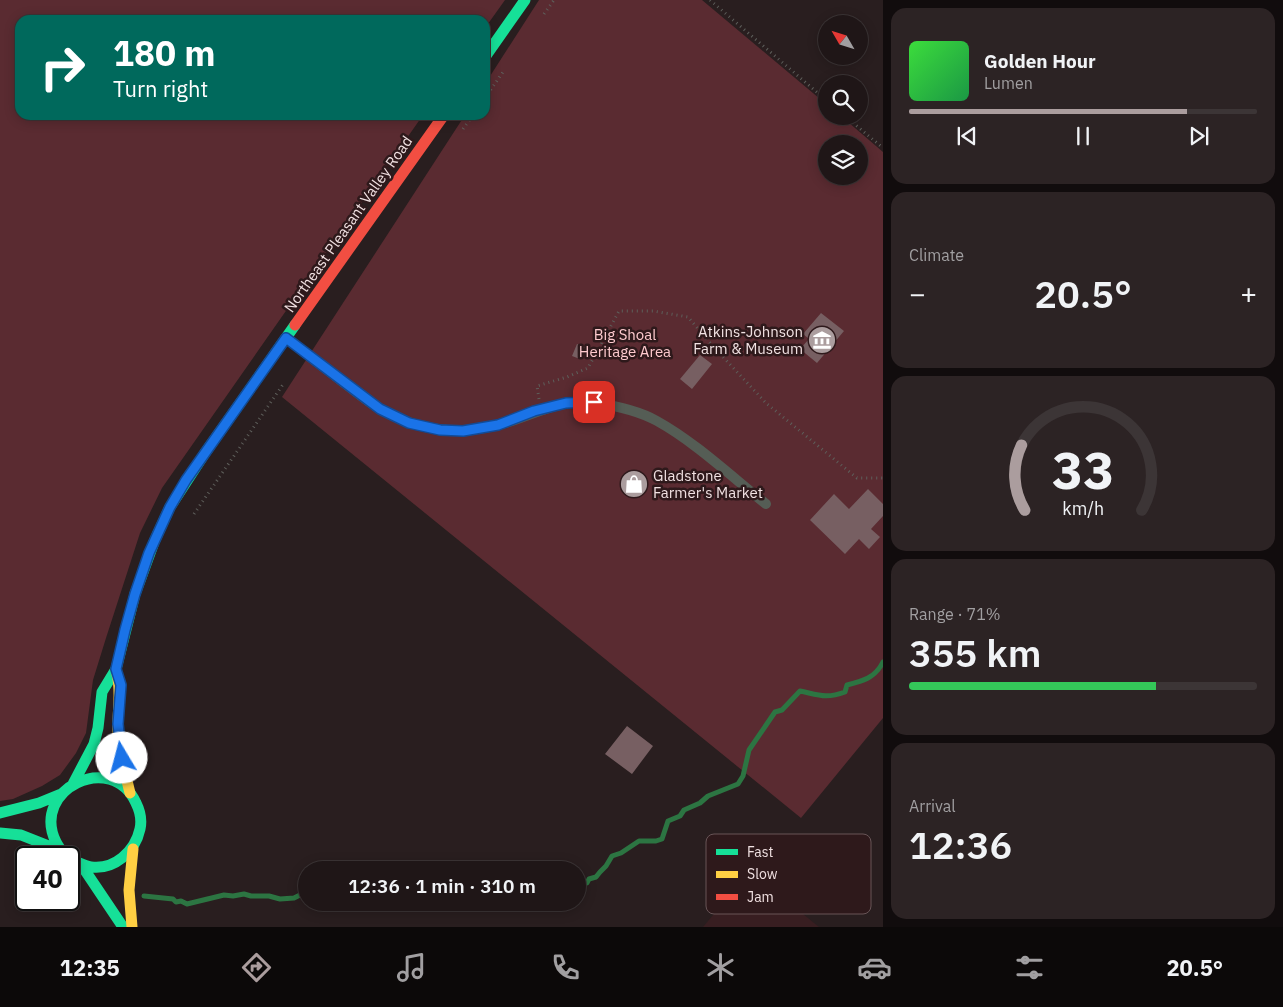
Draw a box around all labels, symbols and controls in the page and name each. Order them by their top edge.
north arrow [818,15,868,65]
map controls [818,15,868,185]
text: 180 m [113,30,216,76]
icon: right [30,35,95,100]
text: Golden Hour [984,49,1096,73]
text: Lumen [984,73,1033,93]
text: Turn right [113,74,208,103]
button: search [818,75,868,125]
icon: previous [953,122,981,150]
icon: pause [1069,122,1097,150]
icon: next [1185,122,1213,150]
street label: Northeast Pleasant Valley Road [280,132,416,316]
button: layers [818,135,868,185]
text: Climate [909,245,964,265]
text: 20.5° [1034,269,1132,318]
text: − [909,275,926,312]
text: + [1240,275,1257,312]
place label: Atkins-Johnson Farm & Museum [693,322,803,358]
park label: Big Shoal Heritage Area [579,325,671,361]
museum icon: Atkins-Johnson Farm & Museum [807,325,837,355]
pin [573,381,615,423]
icon: arrive [580,388,608,416]
text: 33 [1052,436,1114,503]
place label: Gladstone Farmer's Market [653,466,763,502]
shop icon: Gladstone Farmer's Market [619,469,649,499]
text: km/h [1062,497,1104,520]
text: Range · 71% [909,604,1001,624]
text: 355 km [909,628,1041,677]
position arrow [95,731,147,783]
text: Arrival [909,796,956,816]
text: 12:36 [909,820,1012,869]
legend [706,834,871,914]
text: Fast [747,843,773,861]
speed limit sign: 40 [15,846,80,911]
text: Slow [747,865,778,883]
text: 12:36 · 1 min · 310 m [348,874,536,898]
text: Jam [747,888,774,906]
icon: directions [239,950,274,985]
icon: music [394,950,429,985]
icon: phone [548,950,583,985]
icon: climate [703,950,738,985]
icon: car [857,950,892,985]
icon: filters [1012,950,1047,985]
text: 12:35 [60,953,120,982]
text: 20.5° [1166,953,1223,982]

